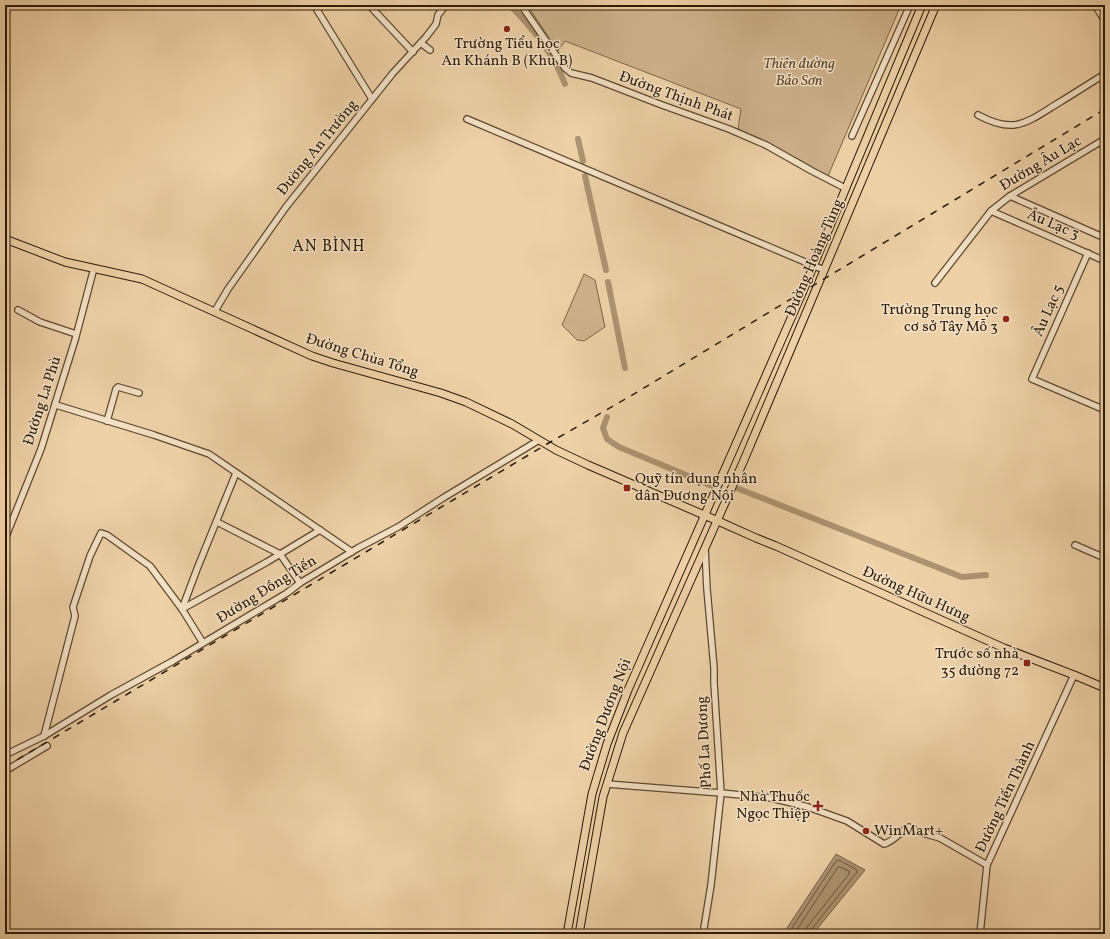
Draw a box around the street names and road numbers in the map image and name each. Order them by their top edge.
street label: Đường Thịnh Phát [616,67,736,127]
street label: Đường An Trường [273,95,364,201]
street label: Đường Âu Lạc [996,131,1086,197]
street label: Đường Hoàng Tùng [781,195,850,320]
street label: Âu Lạc 3 [1024,205,1082,245]
street label: Âu Lạc 5 [1028,282,1070,340]
street label: Đường Chùa Tổng [303,329,421,383]
street label: Đường La Phù [19,354,67,448]
street label: Đường Đồng Tiến [213,551,321,629]
street label: Đường Hữu Hưng [859,562,974,628]
street label: Đường Dương Nội [575,656,637,774]
street label: Phố La Dương [692,695,718,789]
street label: Đường Tiến Thành [971,738,1041,856]

